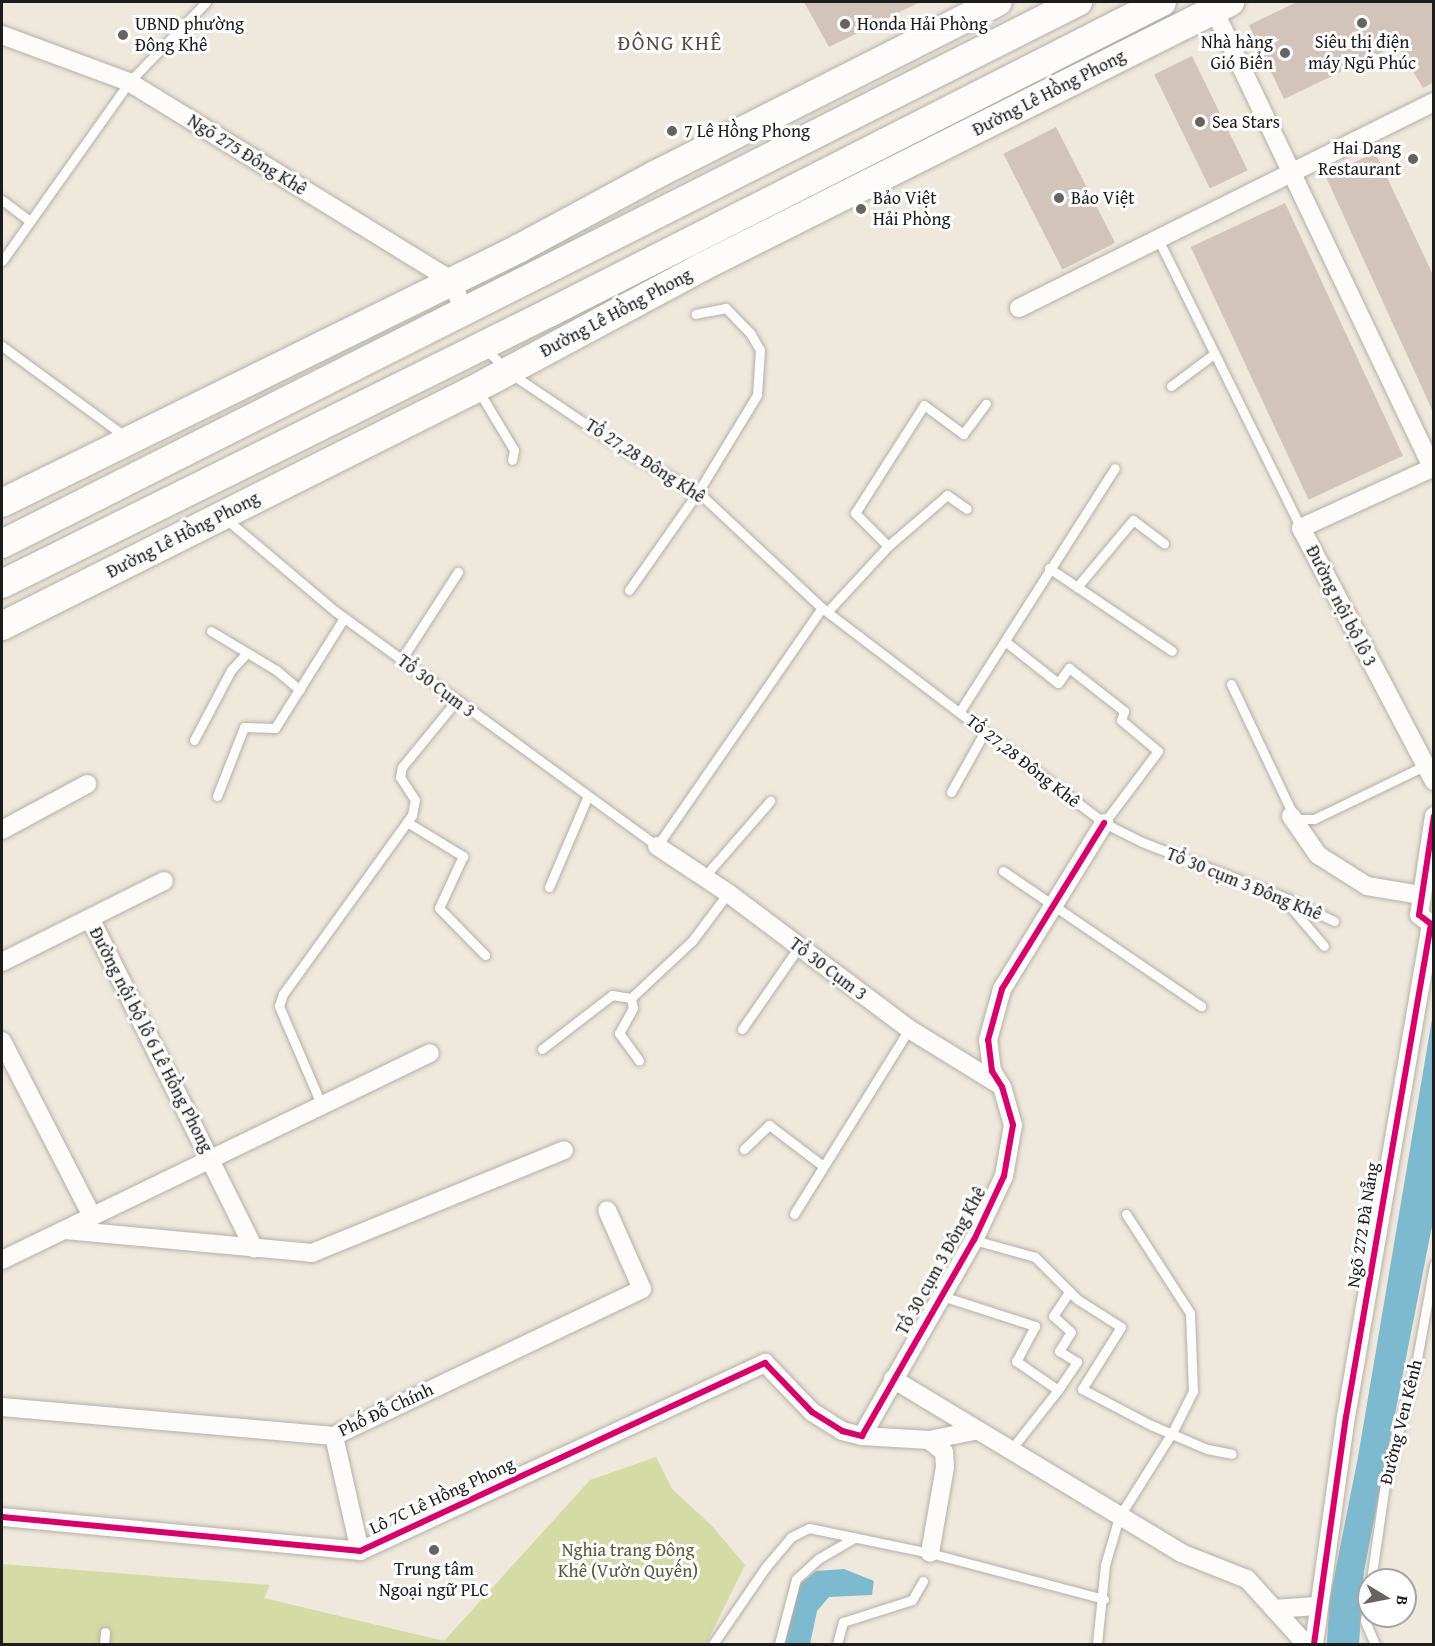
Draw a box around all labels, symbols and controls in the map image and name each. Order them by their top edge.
place label: Honda Hải Phòng [857,13,988,35]
place label: UBND phường Đông Khê [135,14,244,57]
marker: Siêu thị điện máy Ngũ Phúc [1355,16,1369,30]
marker: Honda Hải Phòng [838,17,852,31]
marker: UBND phường Đông Khê [116,28,130,42]
district label: ĐÔNG KHÊ [617,30,723,56]
place label: Nhà hàng Gió Biển [1201,32,1273,74]
place label: Siêu thị điện máy Ngũ Phúc [1308,32,1416,74]
street label: Đường Lê Hồng Phong [969,45,1129,141]
marker: Nhà hàng Gió Biển [1278,46,1292,60]
street label: Ngõ 275 Đông Khê [184,110,310,200]
place label: Sea Stars [1212,111,1280,133]
marker: Sea Stars [1193,115,1207,129]
place label: 7 Lê Hồng Phong [684,120,810,142]
marker: 7 Lê Hồng Phong [665,124,679,138]
place label: Hai Dang Restaurant [1318,138,1401,180]
marker: Hai Dang Restaurant [1406,152,1420,166]
place label: Bảo Việt [1071,187,1135,209]
place label: Bảo Việt Hải Phòng [873,188,951,230]
marker: Bảo Việt [1052,191,1066,205]
marker: Bảo Việt Hải Phòng [854,202,868,216]
street label: Đường Lê Hồng Phong [536,264,696,362]
street label: Tổ 27,28 Đông Khê [581,414,709,508]
street label: Đường Lê Hồng Phong [103,487,263,583]
street label: Đường nội bộ lô 3 [1301,542,1381,670]
street label: Tổ 30 Cụm 3 [393,650,479,722]
street label: Tổ 27,28 Đông Khê [962,710,1084,812]
street label: Tổ 30 cụm 3 Đông Khê [1163,843,1325,925]
street label: Đường nội bộ lô 6 Lê Hồng Phong [85,924,217,1156]
street label: Tổ 30 Cụm 3 [785,933,871,1005]
street label: Ngõ 272 Đà Nẵng [1342,1161,1384,1289]
street label: Tổ 30 cụm 3 Đông Khê [891,1183,991,1339]
street label: Đường Ven Kênh [1375,1357,1427,1487]
street label: Phố Đỗ Chính [335,1379,437,1441]
street label: Lô 7C Lê Hồng Phong [366,1453,518,1539]
park label: Nghia trang Đông Khê (Vườn Quyến) [558,1540,698,1582]
marker: Trung tâm Ngoại ngữ PLC [427,1543,441,1557]
place label: Trung tâm Ngoại ngữ PLC [379,1559,489,1602]
north arrow [1357,1568,1417,1628]
text: B [1390,1594,1415,1608]

